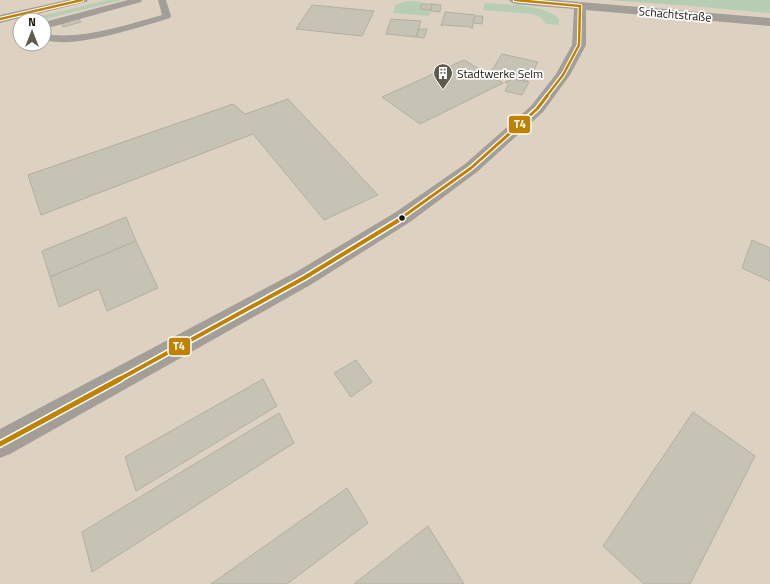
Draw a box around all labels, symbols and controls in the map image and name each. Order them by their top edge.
street label: Schachtstraße [638,1,712,27]
north arrow [12,12,52,52]
text: N [28,14,36,30]
building icon: Stadtwerke Selm [432,62,454,90]
place label: Stadtwerke Selm [457,64,543,83]
line badge: T4 [508,115,531,134]
text: T4 [514,116,526,132]
unlabelled marker [397,213,407,223]
line badge: T4 [168,337,191,356]
text: T4 [173,338,185,354]

